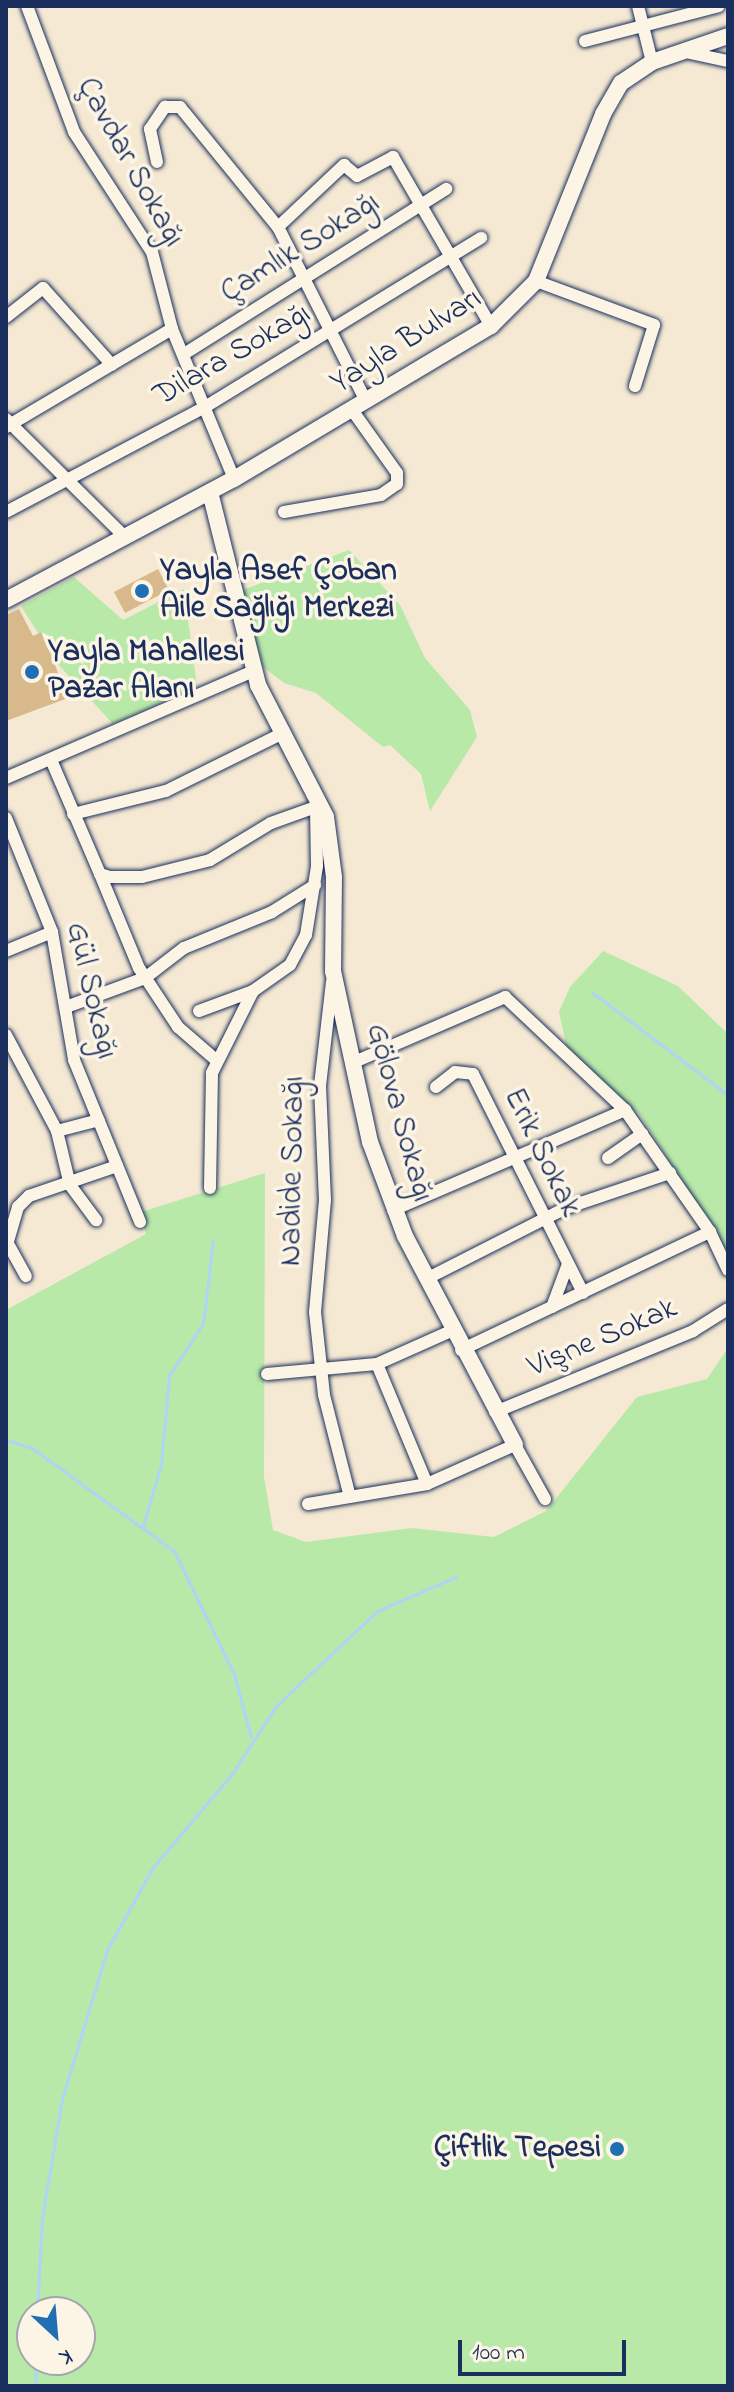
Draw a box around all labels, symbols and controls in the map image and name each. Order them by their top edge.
street label: Çavdar Sokağı [67,71,191,255]
street label: Çamlık Sokağı [214,185,388,313]
street label: Yayla Bulvarı [324,280,490,404]
street label: Dilara Sokağı [148,296,318,416]
place label: Yayla Asef Çoban Aile Sağlığı Merkezi [160,554,397,629]
marker: Yayla Asef Çoban Aile Sağlığı Merkezi [131,580,153,602]
place label: Yayla Mahallesi Pazar Alanı [48,635,245,710]
marker: Yayla Mahallesi Pazar Alanı [23,663,41,681]
street label: Gül Sokağı [56,919,124,1063]
street label: Gölova Sokağı [356,1020,440,1206]
street label: Nadide Sokağı [273,1075,315,1267]
street label: Erik Sokak [493,1082,589,1224]
street label: Vişne Sokak [523,1290,683,1388]
place label: Çiftlik Tepesi [434,2130,601,2168]
marker: Çiftlik Tepesi [608,2140,626,2158]
north arrow [16,2296,96,2376]
scale bar [462,2324,630,2374]
text: 100 m [472,2336,525,2371]
text: K [54,2339,77,2372]

